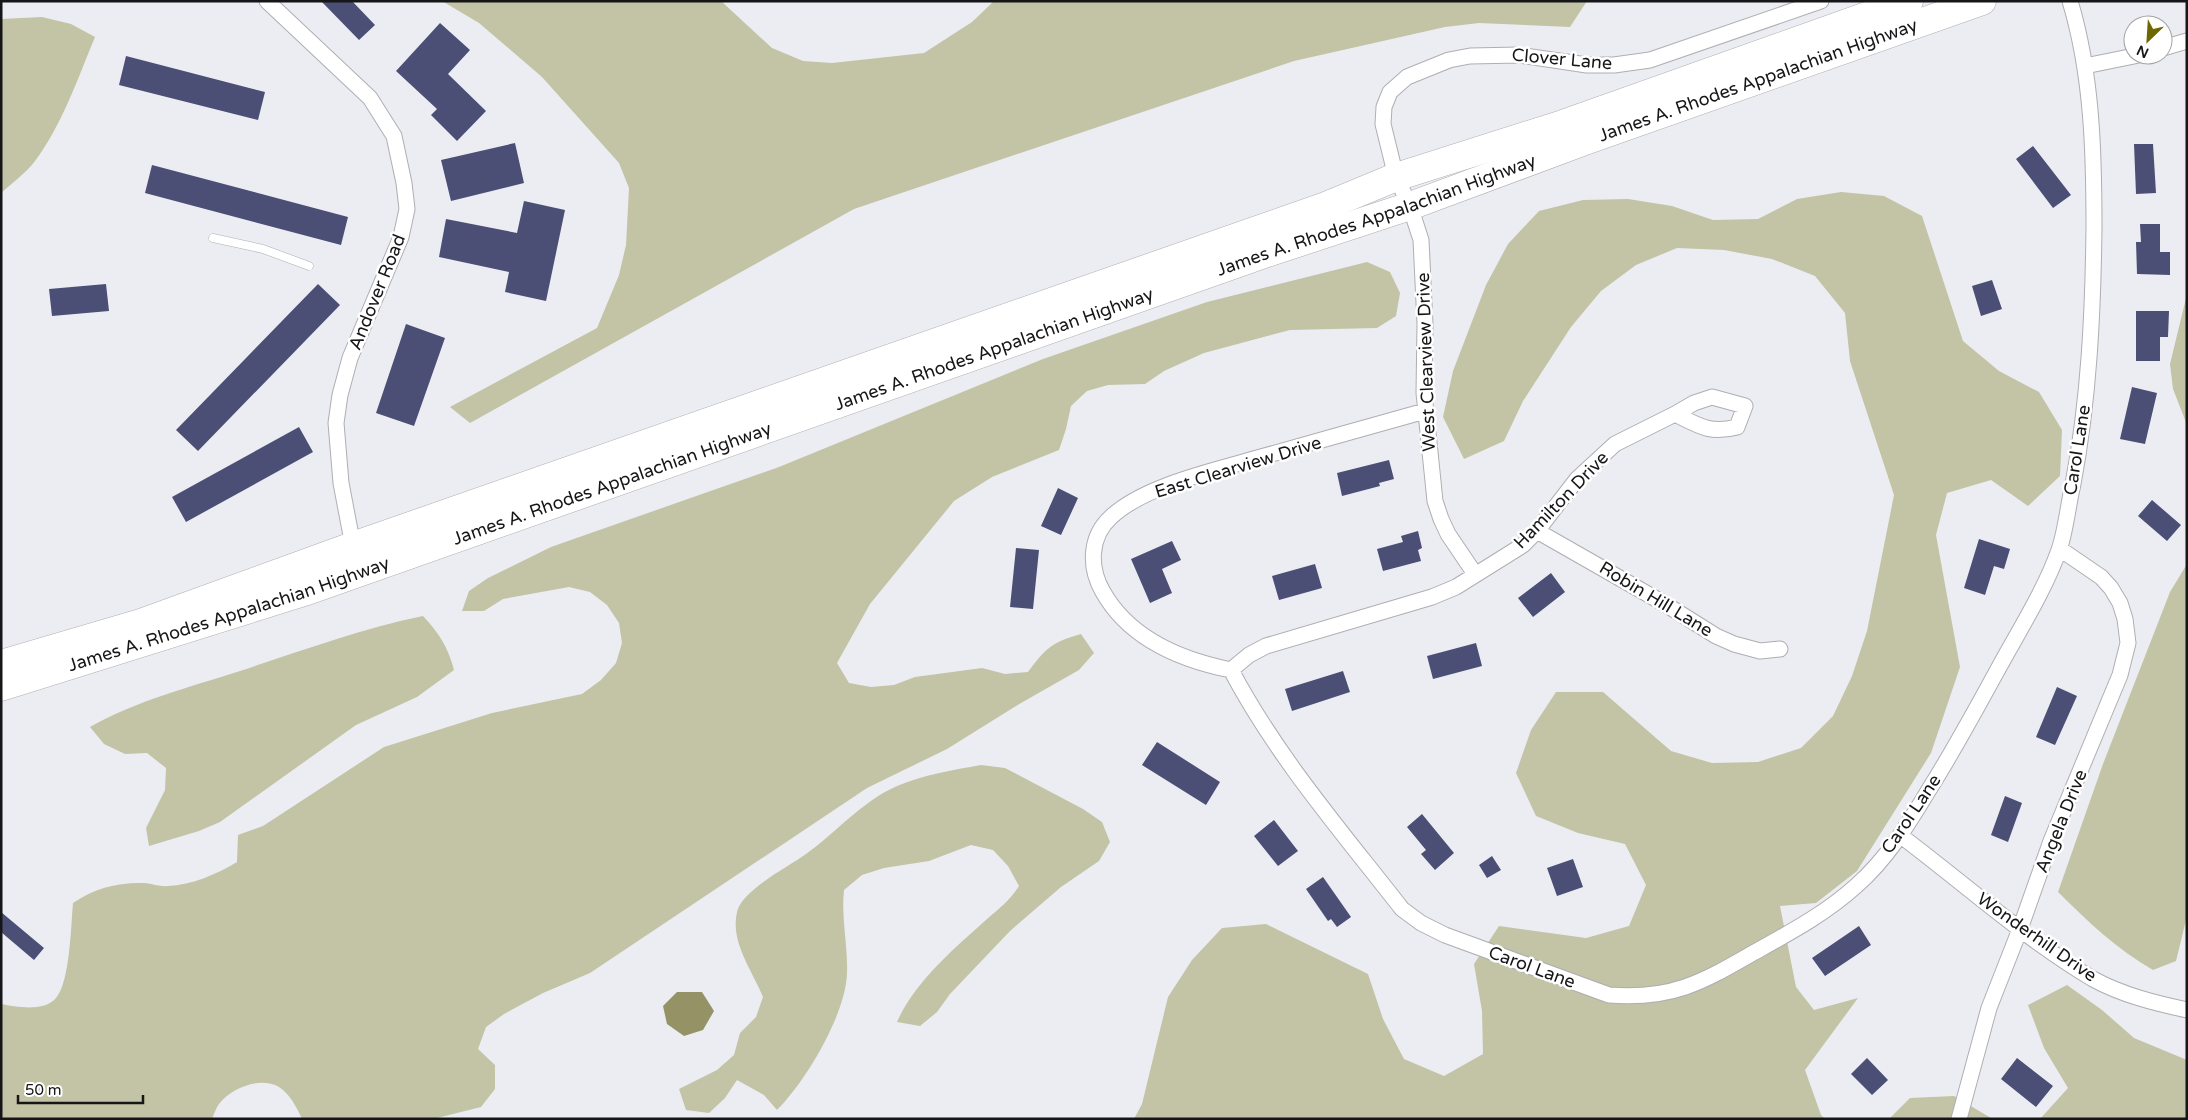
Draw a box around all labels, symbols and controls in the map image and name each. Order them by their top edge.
street label: James A. Rhodes Appalachian Highway [1596,14,1921,146]
north arrow [2123,15,2173,65]
text: N [2134,41,2151,61]
street label: Clover Lane [1511,44,1613,74]
street label: James A. Rhodes Appalachian Highway [1214,149,1539,281]
street label: Andover Road [344,231,410,353]
street label: West Clearview Drive [1412,272,1440,452]
street label: James A. Rhodes Appalachian Highway [832,283,1157,415]
street label: Carol Lane [2059,403,2095,497]
street label: James A. Rhodes Appalachian Highway [450,417,775,550]
street label: East Clearview Drive [1152,431,1324,503]
street label: Hamilton Drive [1509,447,1613,553]
street label: James A. Rhodes Appalachian Highway [65,552,393,676]
street label: Robin Hill Lane [1595,557,1717,641]
street label: Angela Drive [2030,766,2092,876]
street label: Carol Lane [1876,770,1946,858]
street label: Wonderhill Drive [1973,888,2101,986]
street label: Carol Lane [1485,941,1579,993]
scale bar [18,1072,142,1104]
text: 50 m [25,1081,62,1099]

